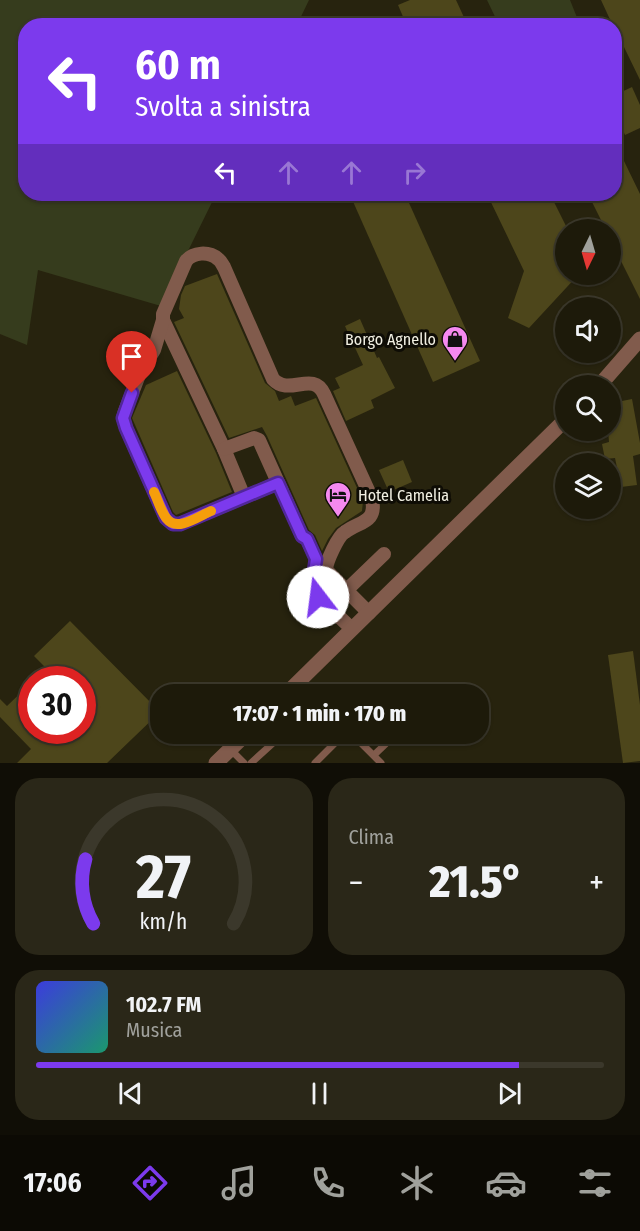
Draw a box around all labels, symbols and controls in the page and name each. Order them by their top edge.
text: 60 m [135,40,221,90]
icon: left [36,42,114,120]
text: Svolta a sinistra [135,91,311,123]
icon: left [209,156,242,189]
icon: ahead [272,156,305,189]
icon: ahead [335,156,368,189]
icon: right [398,156,431,189]
north arrow [555,219,621,285]
map controls [555,219,621,519]
button: sound [555,297,621,363]
shop icon: Borgo Agnello [440,324,470,362]
place label: Borgo Agnello [345,330,436,349]
pin [106,331,157,393]
icon: arrive [115,340,148,373]
button: search [555,375,621,441]
button: layers [555,453,621,519]
hotel icon: Hotel Camelia [323,480,353,518]
place label: Hotel Camelia [358,486,449,505]
position arrow [286,565,350,629]
speed limit sign: 30 [18,666,96,744]
text: 17:07 · 1 min · 170 m [233,700,406,727]
text: Clima [349,825,394,849]
text: 27 [135,840,191,915]
text: 21.5° [429,855,523,909]
text: − [349,863,363,903]
text: + [589,863,604,903]
text: km/h [140,909,188,935]
text: 102.7 FM [126,991,201,1018]
text: Musica [126,1018,182,1042]
icon: previous [114,1077,147,1110]
icon: pause [303,1077,336,1110]
icon: next [493,1077,526,1110]
icon: directions [129,1162,171,1204]
icon: music [218,1162,260,1204]
icon: phone [307,1162,349,1204]
icon: climate [396,1162,438,1204]
icon: car [485,1162,527,1204]
icon: filters [574,1162,616,1204]
text: 17:06 [24,1167,82,1199]

